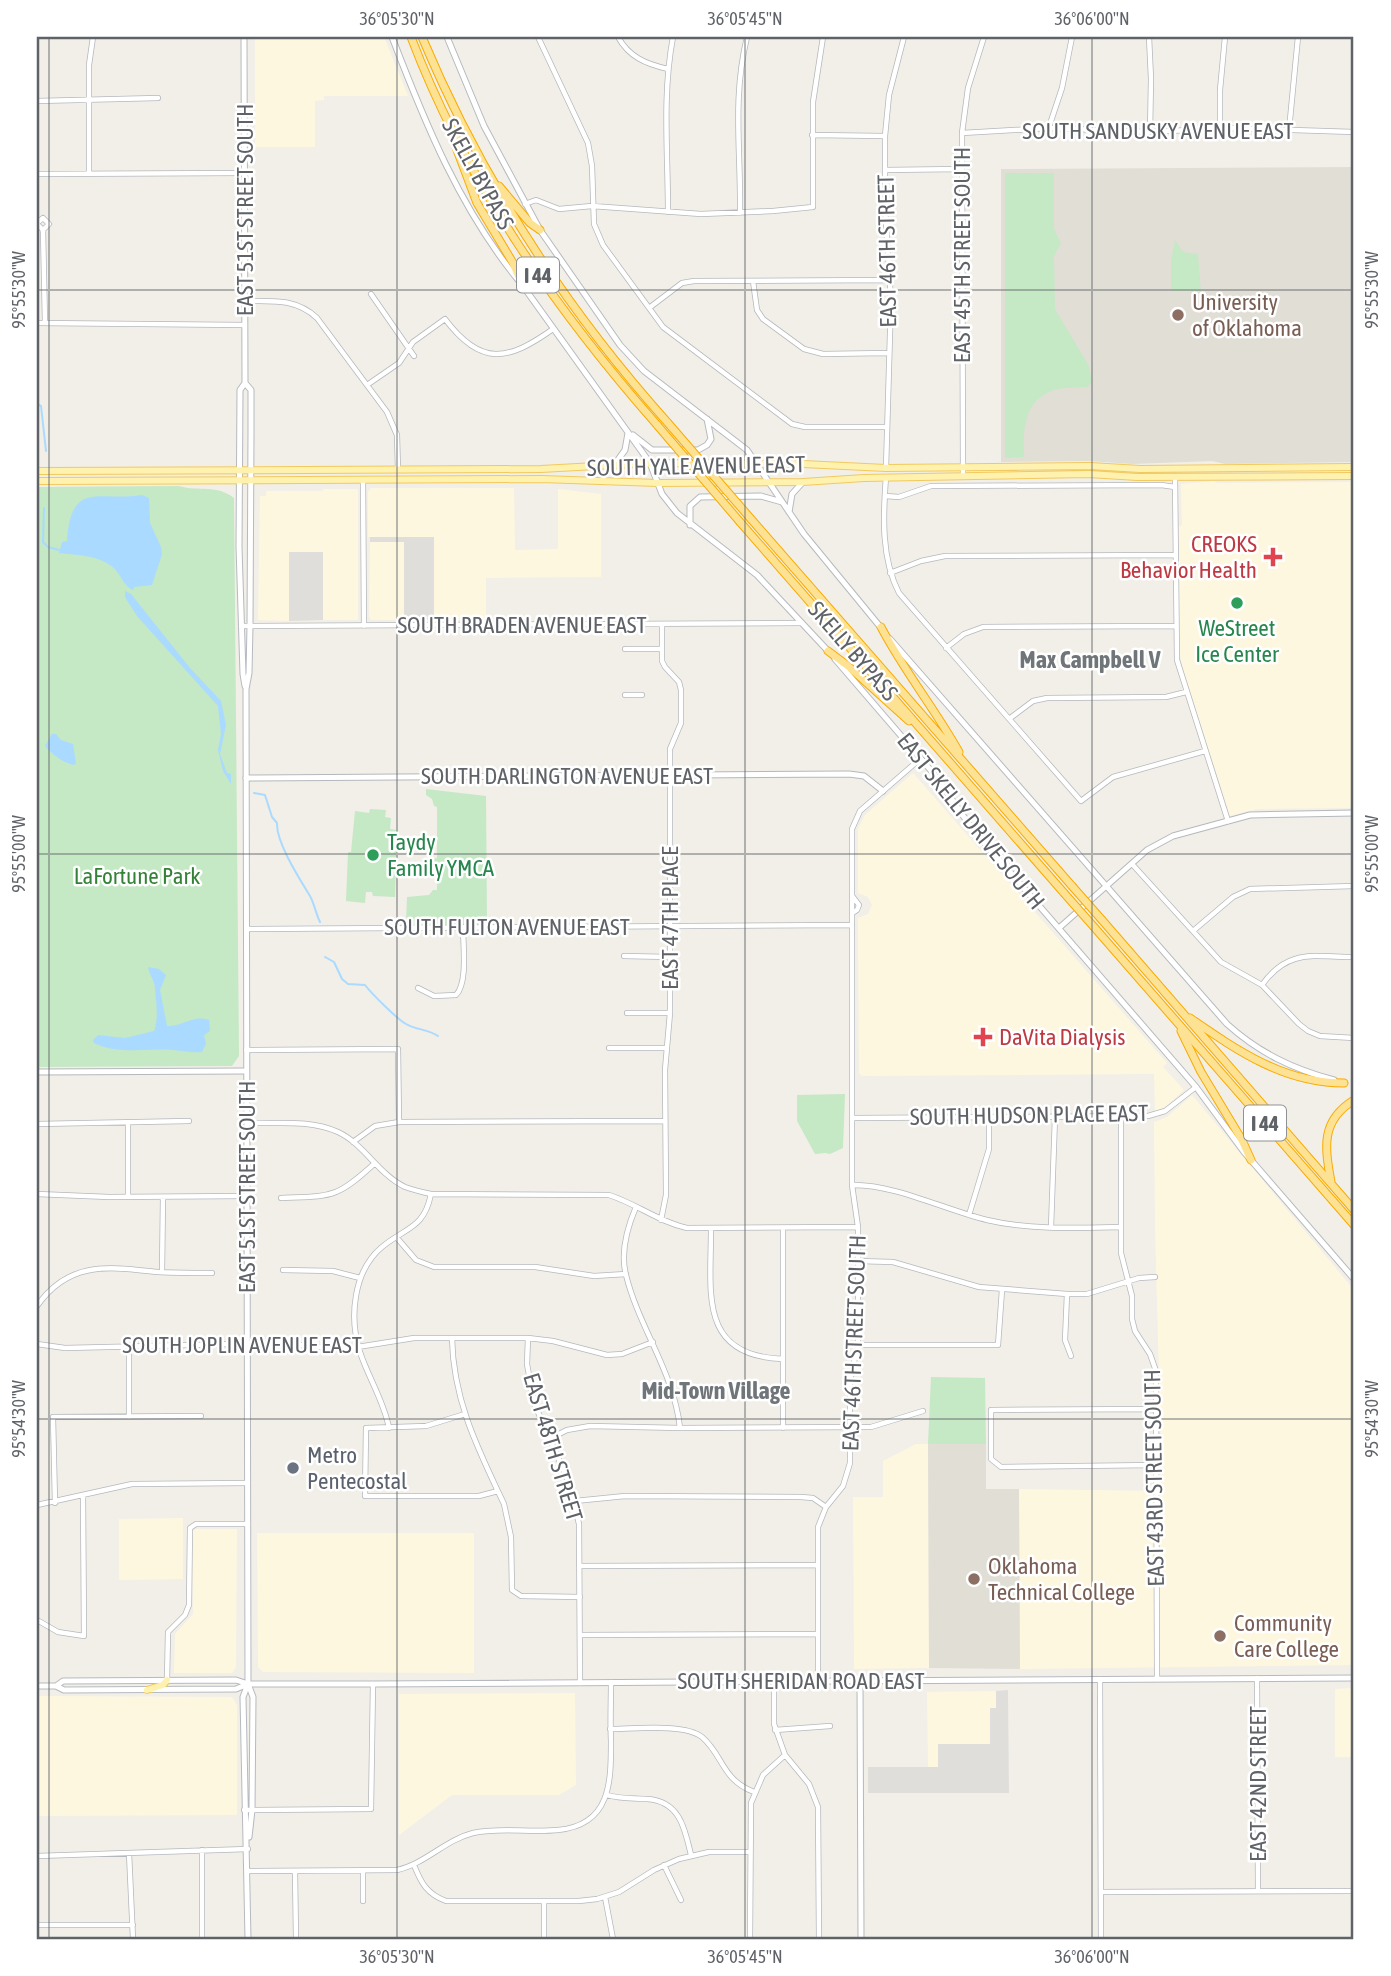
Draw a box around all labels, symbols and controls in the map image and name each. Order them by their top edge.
text: 36°05'30"N [359,8,435,29]
text: 36°05'45"N [707,8,783,29]
text: 36°06'00"N [1054,8,1130,29]
street label: EAST 51ST STREET SOUTH [232,104,258,316]
street label: SKELLY BYPASS [437,114,519,234]
street label: SOUTH SANDUSKY AVENUE EAST [1022,118,1294,144]
street label: EAST 45TH STREET SOUTH [949,147,975,363]
street label: EAST 46TH STREET [873,174,901,328]
text: 95°55'30"W [8,251,29,329]
text: 95°55'30"W [1361,251,1382,329]
road number: I 44 [517,258,559,292]
place label: University of Oklahoma [1192,289,1302,341]
marker: University of Oklahoma [1170,307,1186,323]
street label: SOUTH YALE AVENUE EAST [587,451,805,481]
place label: CREOKS Behavior Health [1120,531,1257,583]
marker: CREOKS Behavior Health [1263,547,1283,567]
marker: WeStreet Ice Center [1229,595,1245,611]
street label: SKELLY BYPASS [803,596,903,706]
street label: SOUTH BRADEN AVENUE EAST [397,612,647,638]
place label: WeStreet Ice Center [1195,615,1280,667]
district label: Max Campbell V [1020,646,1161,673]
street label: EAST SKELLY DRIVE SOUTH [892,728,1050,914]
street label: SOUTH DARLINGTON AVENUE EAST [421,763,713,789]
text: 95°55'00"W [8,815,29,893]
text: 95°55'00"W [1361,815,1382,893]
place label: Taydy Family YMCA [387,829,495,881]
street label: EAST 47TH PLACE [657,846,683,990]
marker: Taydy Family YMCA [365,847,381,863]
park label: LaFortune Park [74,863,200,889]
street label: SOUTH FULTON AVENUE EAST [384,914,630,940]
place label: DaVita Dialysis [999,1024,1125,1050]
marker: DaVita Dialysis [973,1027,993,1047]
street label: EAST 51ST STREET SOUTH [234,1081,260,1293]
street label: SOUTH HUDSON PLACE EAST [910,1100,1148,1130]
road number: I 44 [1244,1106,1286,1140]
street label: EAST 46TH STREET SOUTH [837,1234,871,1452]
street label: SOUTH JOPLIN AVENUE EAST [122,1332,362,1358]
street label: EAST 43RD STREET SOUTH [1139,1369,1169,1587]
street label: EAST 48TH STREET [518,1370,588,1524]
district label: Mid-Town Village [641,1377,791,1404]
text: 95°54'30"W [8,1380,29,1458]
text: 95°54'30"W [1361,1380,1382,1458]
place label: Metro Pentecostal [307,1442,407,1494]
marker: Metro Pentecostal [285,1460,301,1476]
place label: Oklahoma Technical College [988,1553,1135,1605]
marker: Oklahoma Technical College [966,1571,982,1587]
place label: Community Care College [1234,1610,1339,1662]
marker: Community Care College [1212,1628,1228,1644]
street label: SOUTH SHERIDAN ROAD EAST [677,1668,925,1694]
street label: EAST 42ND STREET [1245,1706,1271,1862]
text: 36°05'30"N [359,1946,435,1967]
text: 36°05'45"N [707,1946,783,1967]
text: 36°06'00"N [1054,1946,1130,1967]

